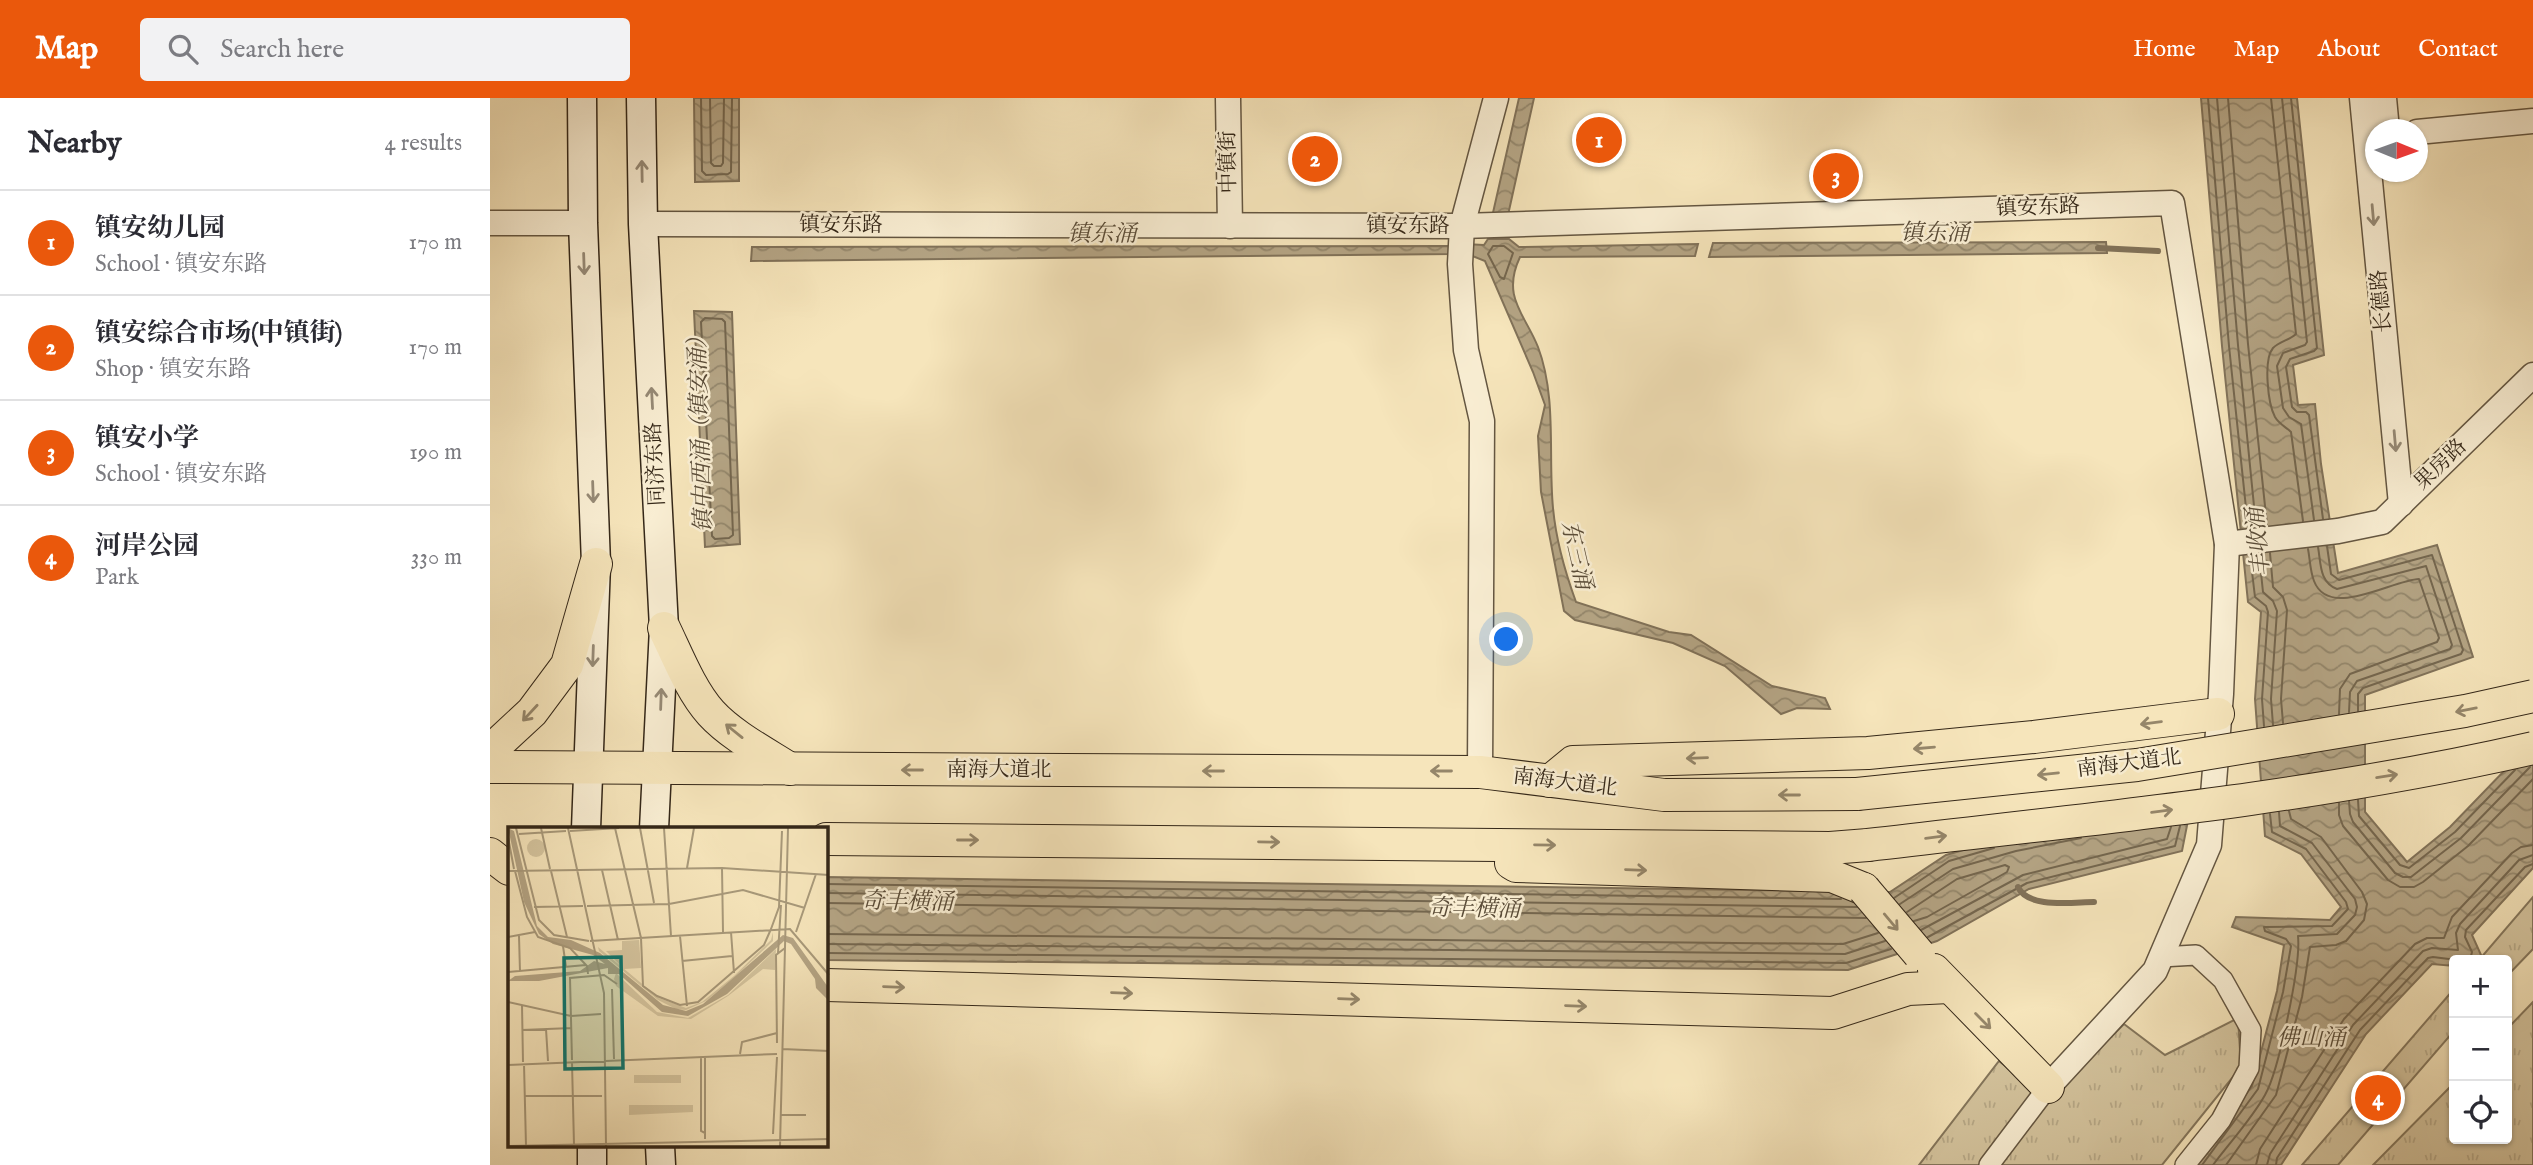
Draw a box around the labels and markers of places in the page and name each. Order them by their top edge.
pin: 1 [1576,114,1622,166]
pin: 2 [1292,133,1338,185]
pin: 3 [1813,150,1859,202]
pin: 4 [2355,1072,2401,1124]

